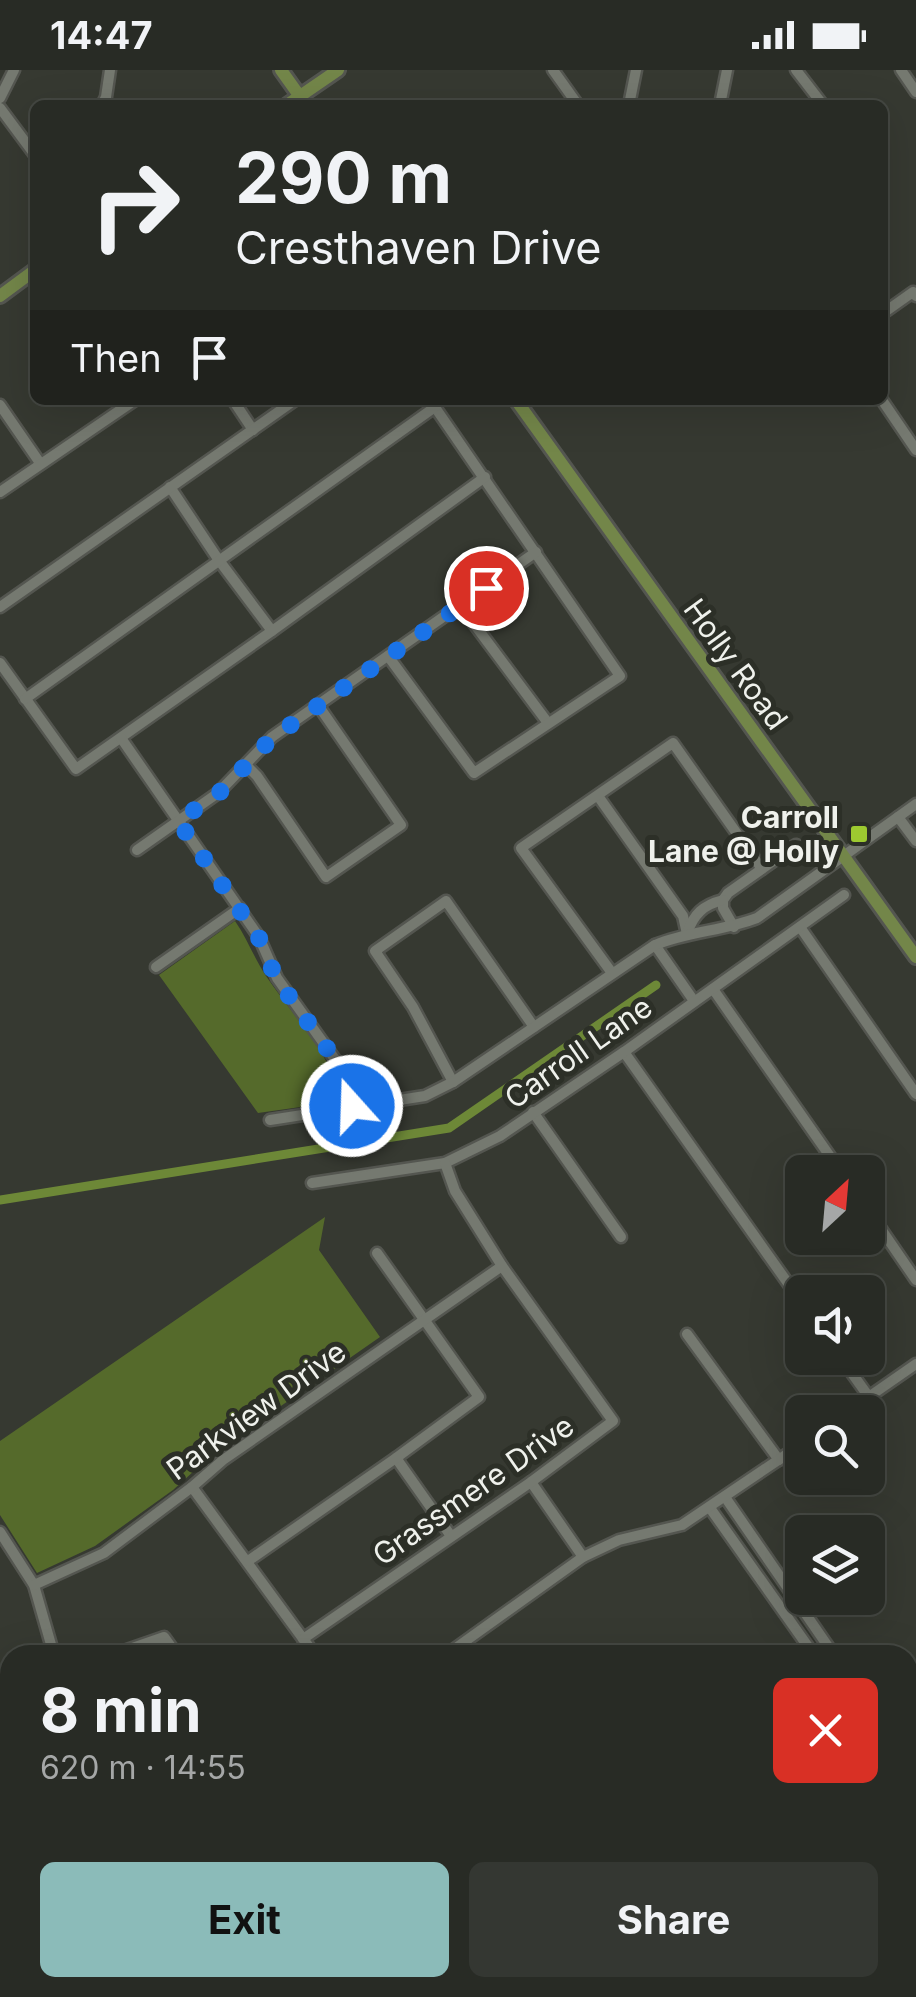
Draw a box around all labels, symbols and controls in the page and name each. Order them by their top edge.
text: 14:47 [50,12,153,58]
text: 290 m [235,135,452,220]
icon: right [70,140,200,270]
text: Cresthaven Drive [235,220,602,275]
icon: arrive [182,330,237,385]
text: Then [70,335,162,381]
pin [444,546,529,631]
icon: arrive [459,561,514,616]
street label: Holly Road [677,592,795,736]
place label: Carroll Lane @ Holly [648,799,839,869]
marker: Carroll Lane @ Holly [848,823,870,845]
street label: Carroll Lane [498,988,658,1116]
position arrow [300,1054,404,1158]
north arrow [785,1155,885,1255]
map controls [785,1155,885,1615]
button: sound [785,1275,885,1375]
street label: Parkview Drive [159,1333,353,1487]
button: search [785,1395,885,1495]
street label: Grassmere Drive [366,1407,580,1573]
button: layers [785,1515,885,1615]
text: 8 min [40,1674,202,1746]
button: close [773,1678,878,1783]
text: 620 m · 14:55 [40,1748,246,1787]
button: Exit [40,1862,449,1977]
button: Share [469,1862,878,1977]

